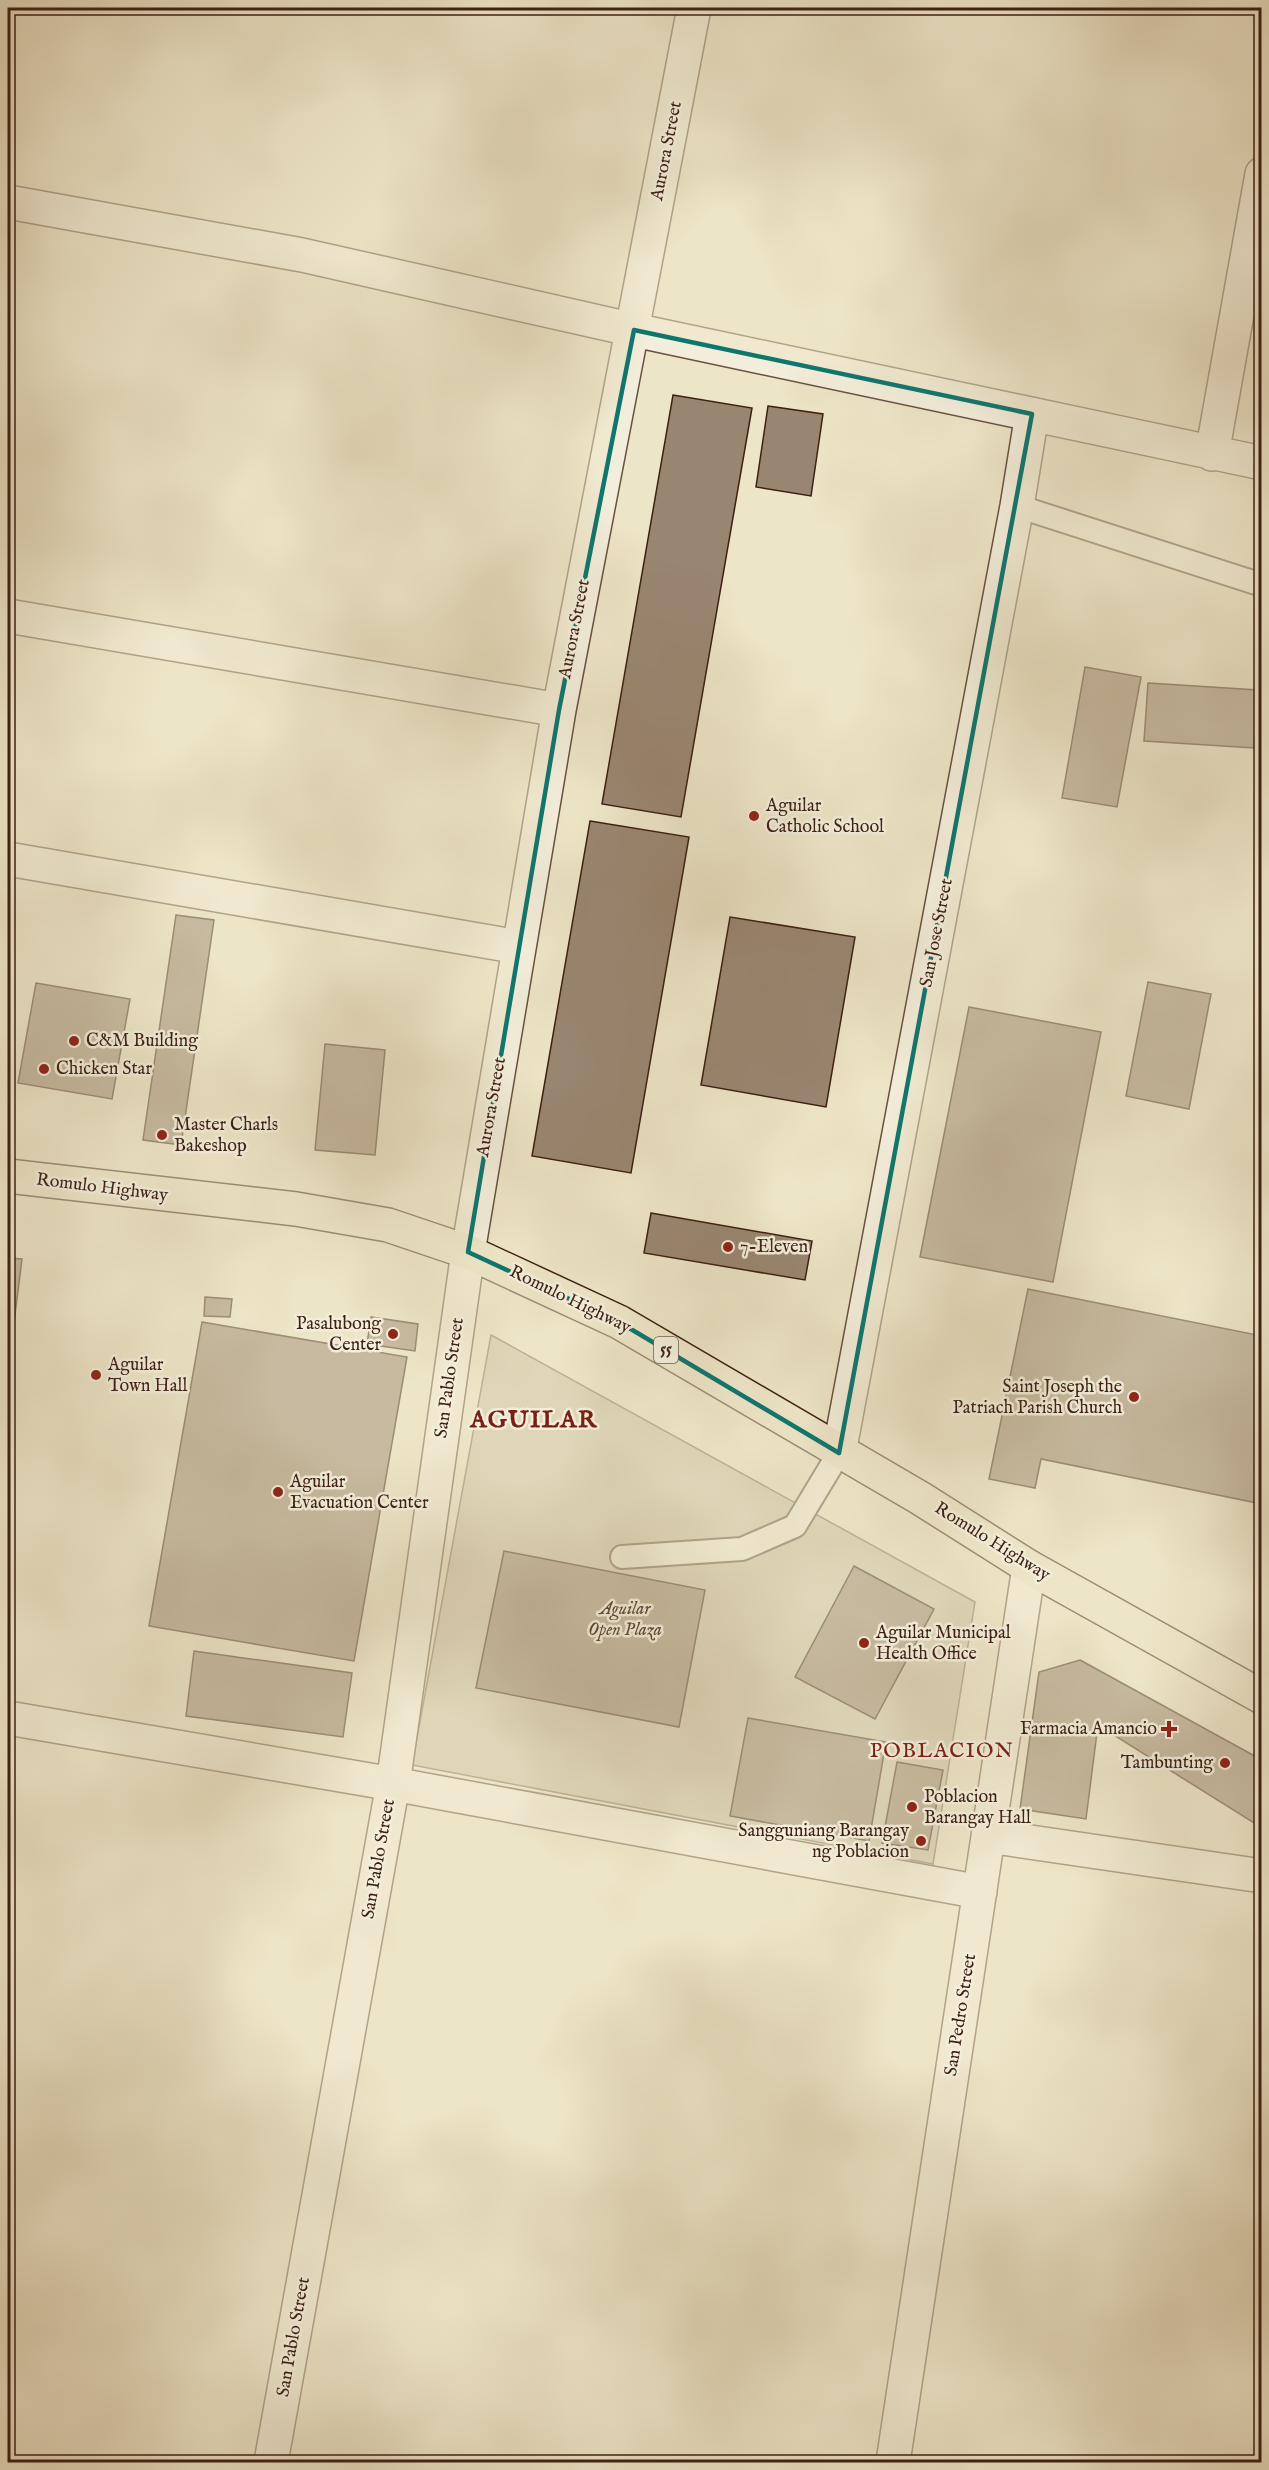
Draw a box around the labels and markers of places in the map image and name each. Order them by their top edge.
place label: Aguilar Catholic School [765,795,884,839]
marker: Aguilar Catholic School [747,809,761,823]
place label: C&M Building [86,1030,198,1053]
marker: C&M Building [67,1034,81,1048]
place label: Chicken Star [56,1058,152,1081]
marker: Chicken Star [37,1062,51,1076]
place label: Master Charls Bakeshop [174,1114,278,1158]
marker: Master Charls Bakeshop [155,1128,169,1142]
place label: 7-Eleven [740,1236,809,1259]
marker: 7-Eleven [721,1240,735,1254]
place label: Pasalubong Center [296,1313,381,1357]
marker: Pasalubong Center [386,1327,400,1341]
place label: Aguilar Town Hall [107,1354,188,1398]
marker: Aguilar Town Hall [89,1368,103,1382]
place label: Saint Joseph the Patriach Parish Church [952,1376,1122,1420]
marker: Saint Joseph the Patriach Parish Church [1127,1390,1141,1404]
place label: Aguilar Evacuation Center [289,1471,429,1515]
marker: Aguilar Evacuation Center [271,1485,285,1499]
place label: Aguilar Municipal Health Office [875,1622,1011,1666]
marker: Aguilar Municipal Health Office [857,1636,871,1650]
place label: Farmacia Amancio [1020,1718,1157,1741]
marker: Farmacia Amancio [1162,1722,1176,1736]
place label: Tambunting [1121,1752,1213,1775]
marker: Tambunting [1218,1756,1232,1770]
place label: Poblacion Barangay Hall [924,1786,1031,1830]
marker: Poblacion Barangay Hall [905,1800,919,1814]
place label: Sangguniang Barangay ng Poblacion [738,1820,909,1864]
marker: Sangguniang Barangay ng Poblacion [914,1834,928,1848]

